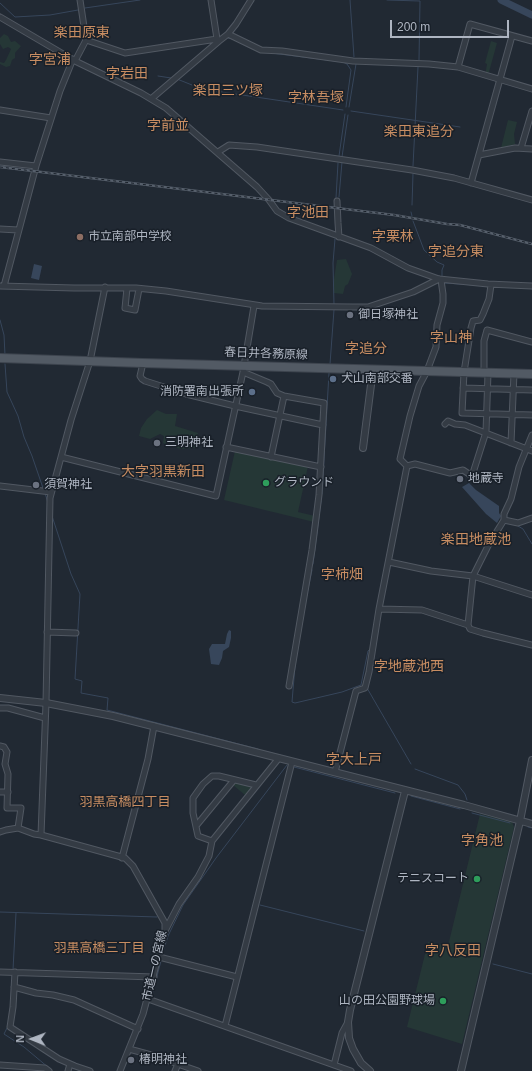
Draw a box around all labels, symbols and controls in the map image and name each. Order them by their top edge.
scale bar [392,12,511,38]
text: 200 m [397,20,430,34]
district label: 楽田原東 [54,25,110,41]
district label: 字宮浦 [29,52,71,68]
district label: 字岩田 [106,66,148,82]
district label: 楽田三ツ塚 [193,83,263,99]
district label: 字林吾塚 [288,90,344,106]
district label: 字前並 [147,118,189,134]
district label: 楽田東追分 [384,124,454,140]
district label: 字池田 [287,205,329,221]
district label: 字栗林 [372,229,414,245]
place label: 市立南部中学校 [88,230,172,244]
marker: 市立南部中学校 [75,232,85,242]
district label: 字追分東 [428,244,484,260]
place label: 御日塚神社 [358,308,418,322]
marker: 御日塚神社 [345,310,355,320]
district label: 字山神 [430,330,472,346]
district label: 字追分 [345,341,387,357]
street label: 春日井各務原線 [224,345,308,363]
place label: 犬山南部交番 [341,372,413,386]
marker: 犬山南部交番 [328,374,338,384]
place label: 消防署南出張所 [160,385,244,399]
marker: 消防署南出張所 [247,387,257,397]
place label: 三明神社 [165,436,213,450]
marker: 三明神社 [152,438,162,448]
district label: 大字羽黒新田 [121,464,205,480]
place label: 地蔵寺 [468,472,504,486]
marker: 地蔵寺 [455,474,465,484]
place label: グラウンド [274,476,334,490]
place label: 須賀神社 [44,478,92,492]
marker: グラウンド [261,478,271,488]
marker: 須賀神社 [31,480,41,490]
district label: 楽田地蔵池 [441,532,511,548]
district label: 字柿畑 [321,567,363,583]
district label: 字地蔵池西 [374,659,444,675]
district label: 字大上戸 [326,752,382,768]
district label: 羽黒高橋四丁目 [80,794,170,810]
district label: 字角池 [461,833,503,849]
place label: テニスコート [397,872,469,886]
marker: テニスコート [472,874,482,884]
street label: 市道一の宮線 [140,929,170,1003]
district label: 羽黒高橋三丁目 [54,940,144,956]
district label: 字八反田 [425,943,481,959]
place label: 山の田公園野球場 [339,994,435,1008]
marker: 山の田公園野球場 [438,996,448,1006]
north arrow [12,1019,52,1059]
text: N [14,1035,26,1043]
place label: 椿明神社 [139,1053,187,1067]
marker: 椿明神社 [126,1055,136,1065]

